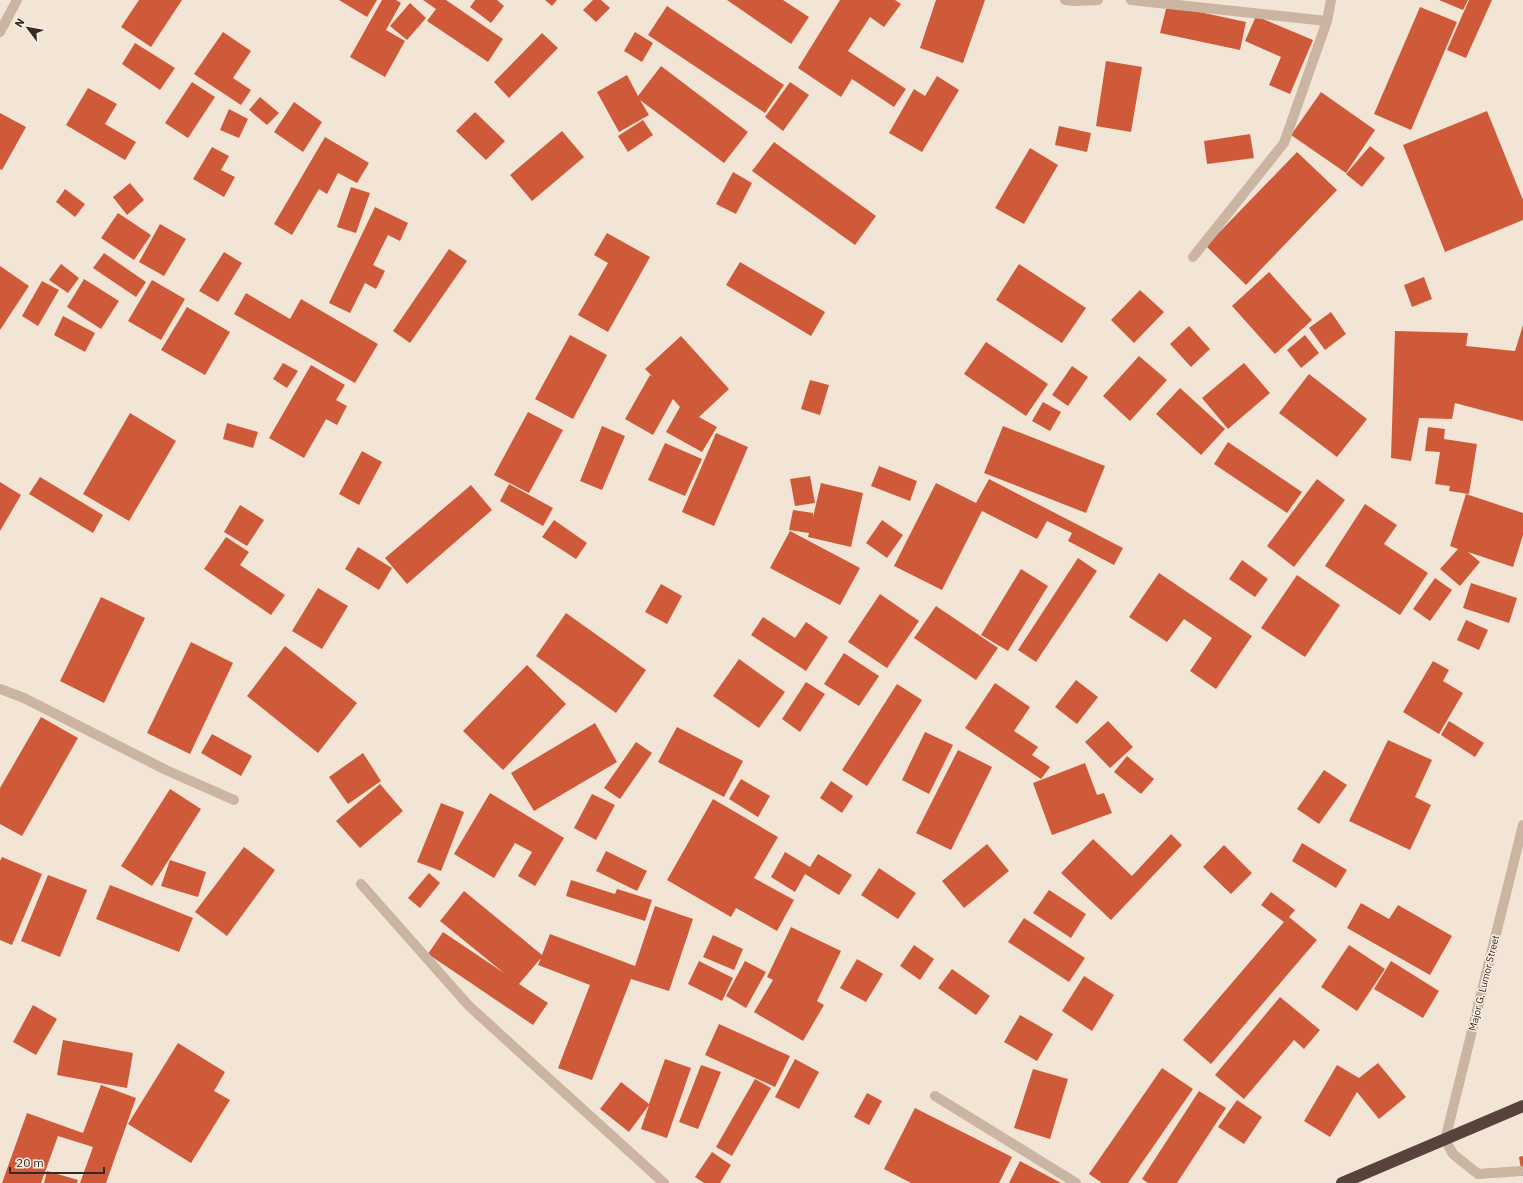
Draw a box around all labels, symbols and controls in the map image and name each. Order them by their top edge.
north arrow [8,8,48,48]
text: N [11,16,28,30]
street label: Major G. Lumor Street [1466,933,1502,1032]
scale bar [10,1149,104,1175]
text: 20 m [16,1155,44,1170]

